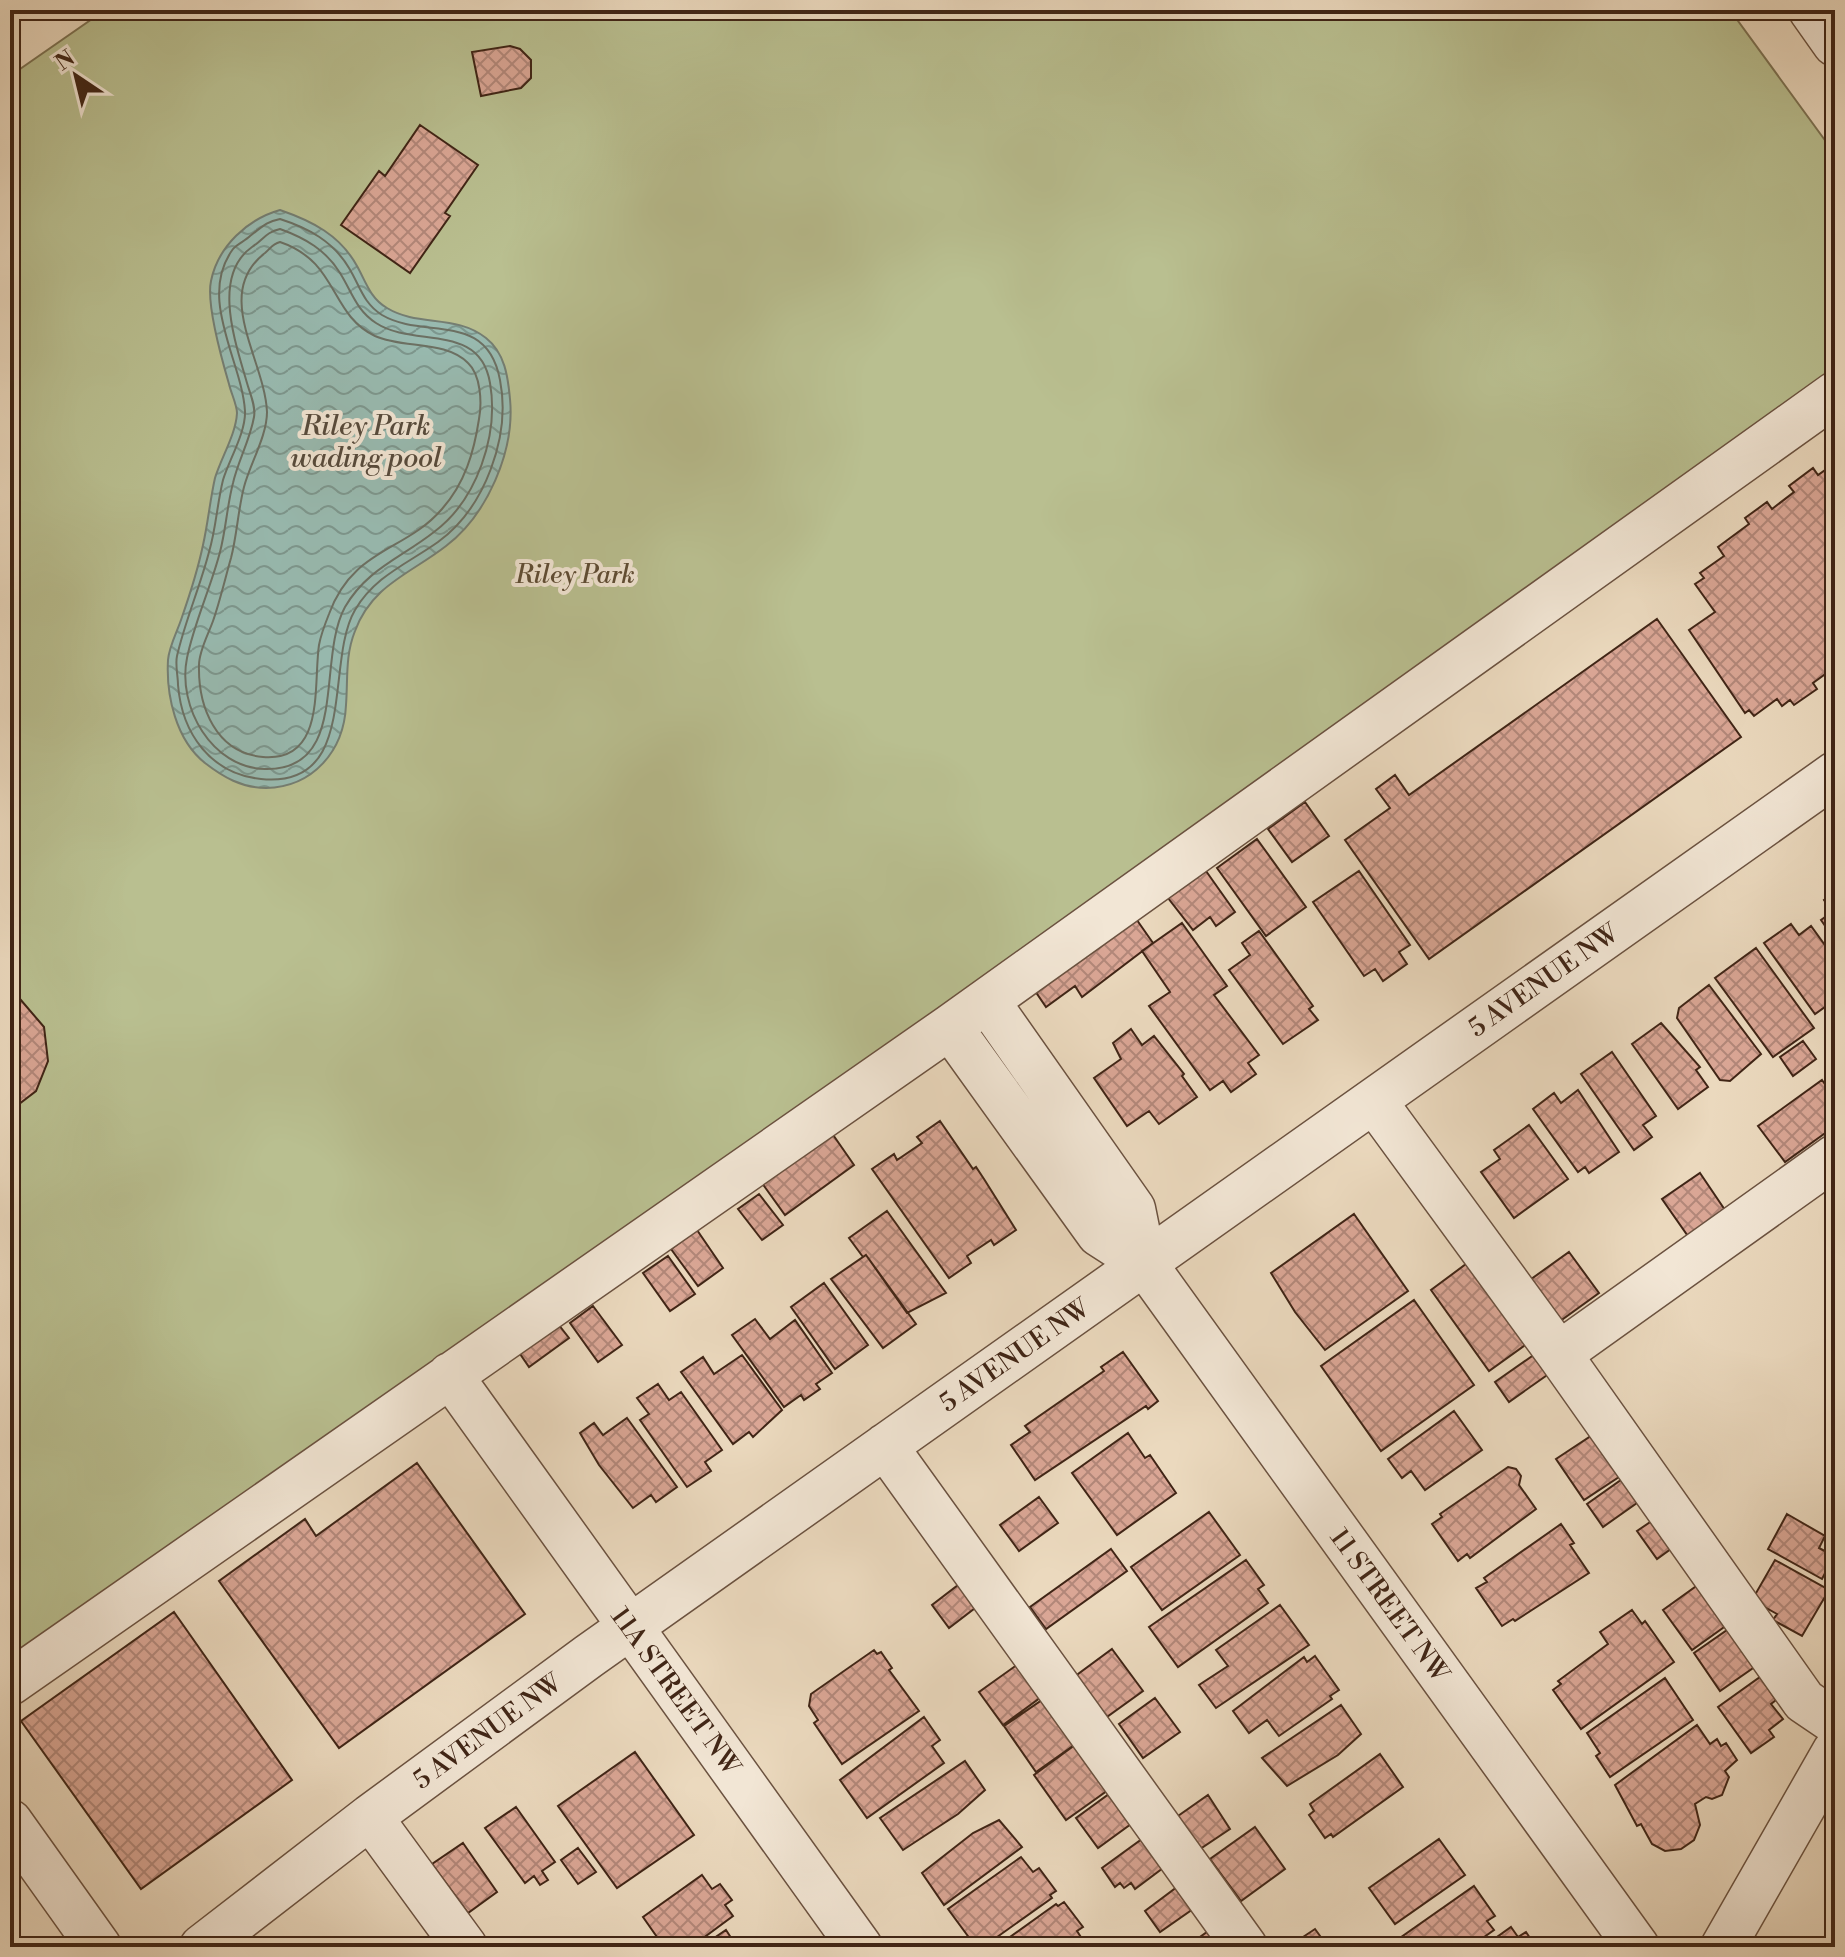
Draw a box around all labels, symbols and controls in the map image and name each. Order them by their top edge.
north arrow [36,36,116,116]
text: N [51,44,81,77]
water label: Riley Park wading pool [290,409,442,476]
park label: Riley Park [514,559,635,591]
street label: 5 AVENUE NW [1462,916,1626,1044]
street label: 5 AVENUE NW [933,1291,1097,1419]
street label: 11 STREET NW [1323,1523,1456,1690]
street label: 11A STREET NW [604,1601,748,1783]
street label: 5 AVENUE NW [407,1666,569,1796]

